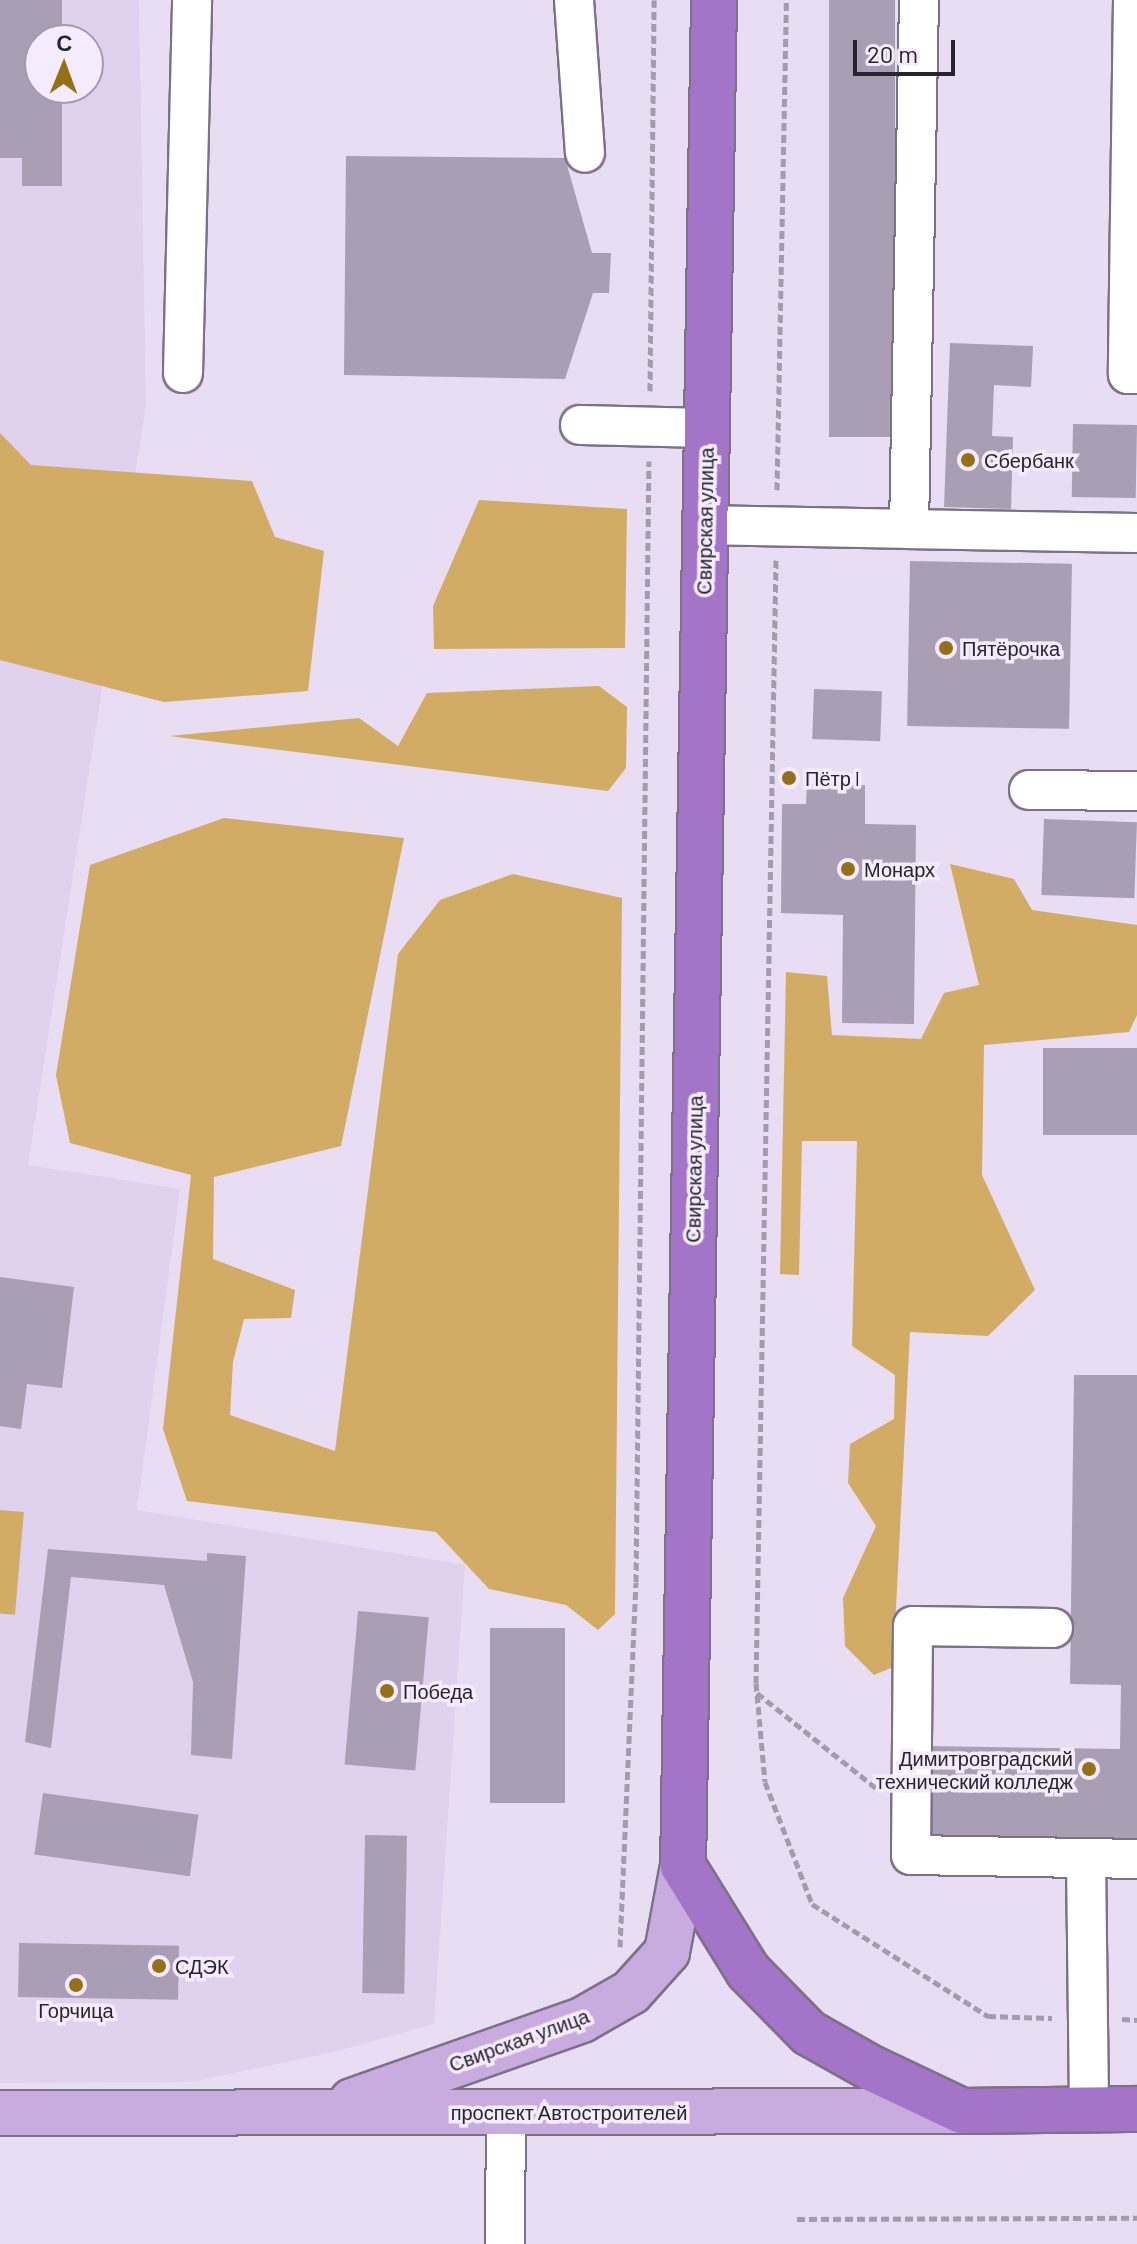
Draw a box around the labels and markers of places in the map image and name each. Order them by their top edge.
place label: Сбербанк [984,448,1074,472]
marker: Сбербанк [959,451,977,469]
place label: Пятёрочка [962,636,1060,660]
marker: Пятёрочка [937,639,955,657]
place label: Пётр I [805,766,860,790]
marker: Пётр I [780,769,798,787]
place label: Монарх [864,857,935,881]
marker: Монарх [839,860,857,878]
place label: Победа [403,1679,473,1703]
marker: Победа [378,1682,396,1700]
place label: Димитровградский технический колледж [876,1746,1073,1793]
marker: Димитровградский технический колледж [1080,1760,1098,1778]
place label: СДЭК [175,1954,229,1978]
marker: СДЭК [150,1957,168,1975]
marker: Горчица [67,1976,85,1994]
place label: Горчица [38,1998,114,2022]

